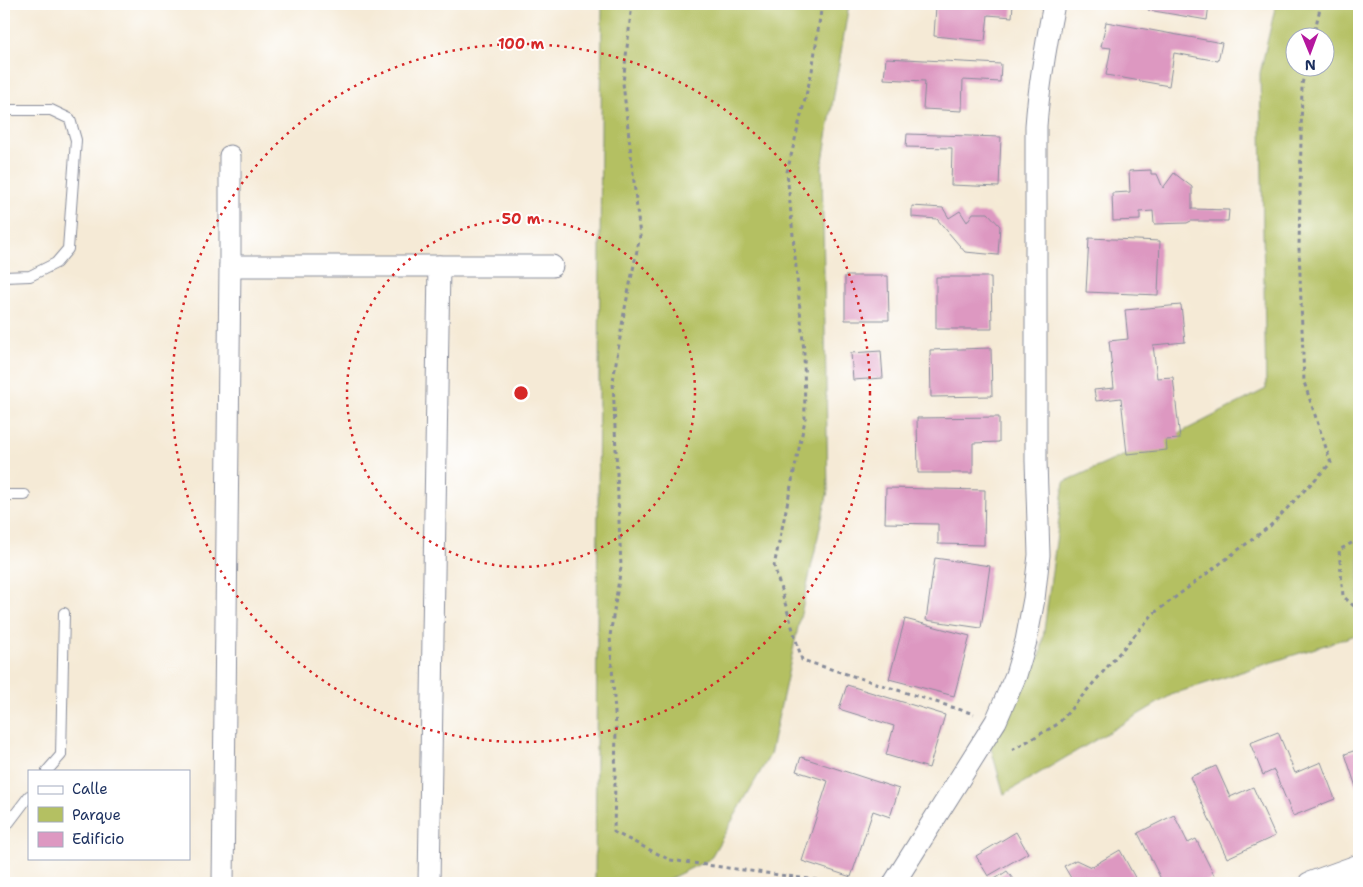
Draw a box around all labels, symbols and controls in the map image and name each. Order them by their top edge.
north arrow [1286,28,1336,78]
text: 100 m [498,34,544,54]
text: N [1305,56,1316,74]
text: 50 m [502,209,541,229]
centre of rings [512,384,530,402]
legend [28,770,190,860]
text: Calle [72,779,108,799]
text: Parque [72,805,121,825]
text: Edificio [72,829,124,849]

